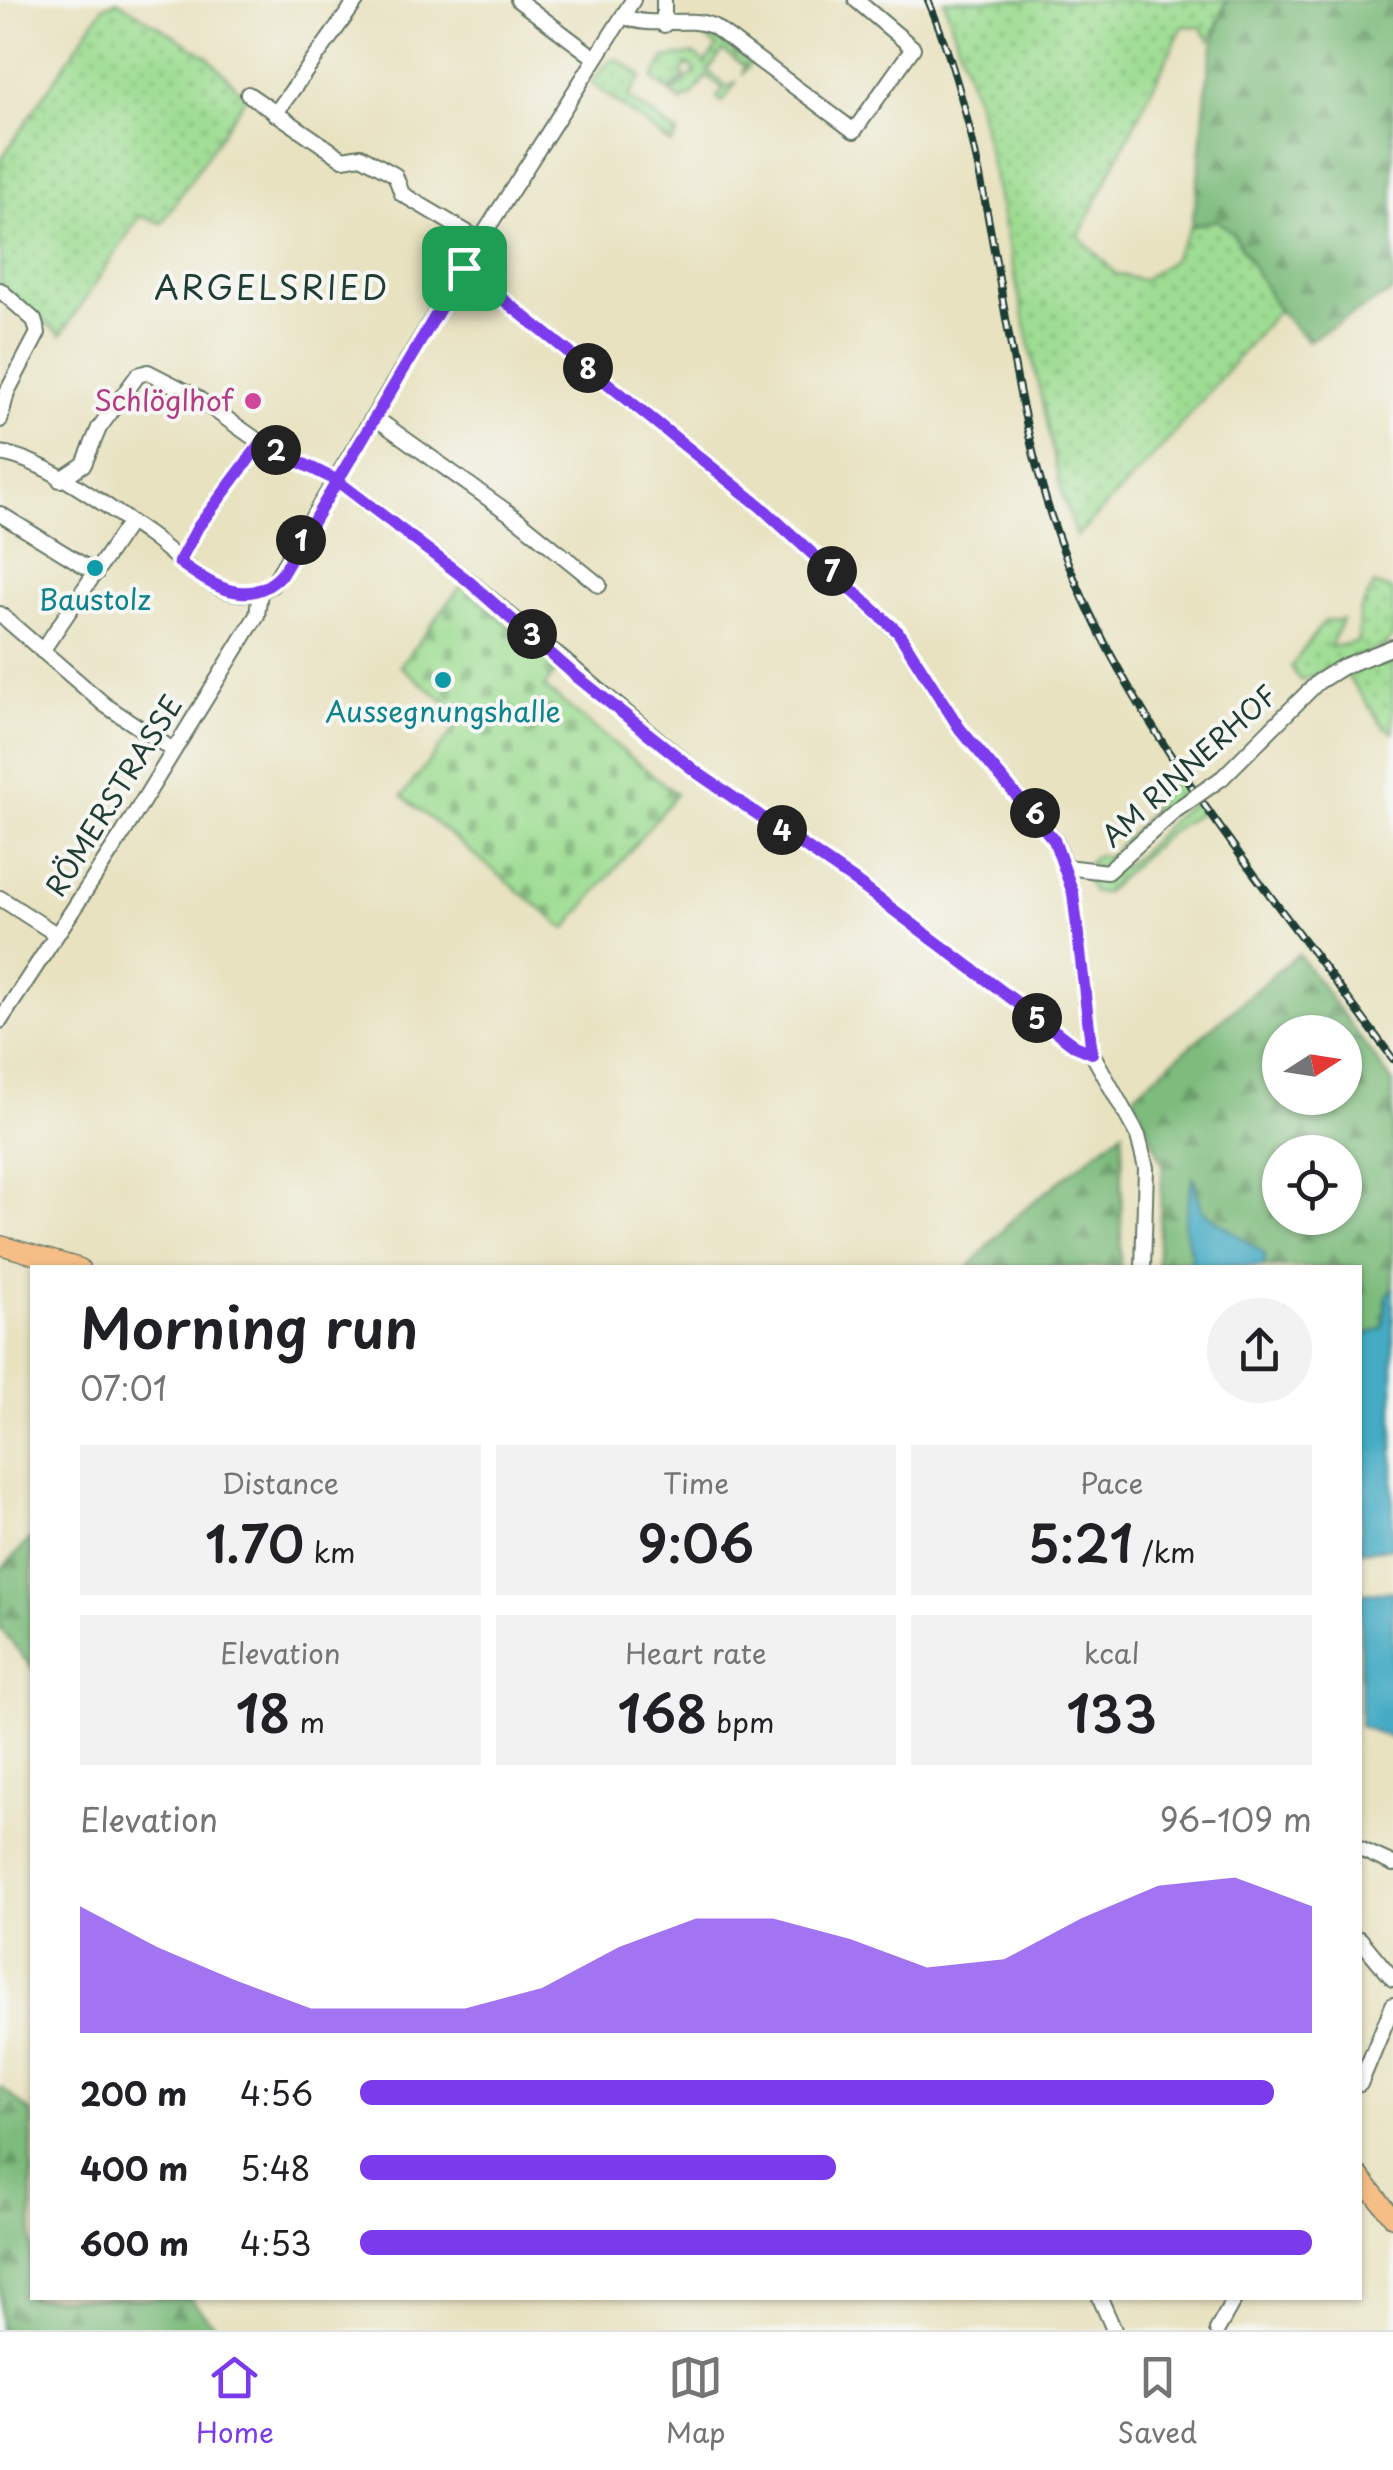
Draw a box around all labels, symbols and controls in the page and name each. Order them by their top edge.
pin [422,226,507,311]
icon: arrive [437,241,492,296]
district label: ARGELSRIED [154,263,390,311]
pin: 8 [563,343,613,393]
text: 8 [579,346,597,389]
place label: Schlöglhof [94,378,234,421]
marker: Schlöglhof [242,390,264,412]
pin: 2 [251,425,301,475]
text: 2 [266,428,286,471]
pin: 1 [276,515,326,565]
text: 1 [294,518,308,561]
pin: 7 [807,546,857,596]
text: 7 [824,549,840,592]
marker: Baustolz [84,557,106,579]
place label: Baustolz [39,577,151,620]
pin: 3 [507,609,557,659]
text: 3 [523,612,541,655]
marker: Aussegnungshalle [432,669,454,691]
street label: AM RINNERHOF [1090,674,1286,856]
street label: RÖMERSTRASSE [33,686,192,904]
place label: Aussegnungshalle [325,689,561,732]
pin: 6 [1010,788,1060,838]
text: 6 [1025,791,1045,834]
pin: 4 [757,805,807,855]
text: 4 [772,808,792,851]
pin: 5 [1012,993,1062,1043]
text: 5 [1028,996,1046,1039]
north arrow [1262,1015,1362,1115]
map controls [1262,1015,1362,1235]
button: locate [1262,1135,1362,1235]
text: Morning run [80,1285,418,1368]
button: share [1207,1298,1312,1403]
text: 07:01 [80,1364,167,1412]
text: Distance [222,1461,339,1504]
text: Time [663,1461,729,1504]
text: Pace [1080,1461,1143,1504]
text: 1.70 [205,1504,304,1580]
text: 9:06 [638,1504,754,1580]
text: 5:21 [1028,1504,1133,1580]
text: km [304,1530,356,1573]
text: /km [1133,1530,1196,1573]
text: Elevation [220,1631,341,1674]
text: Heart rate [625,1631,767,1674]
text: kcal [1084,1631,1140,1674]
text: 18 [236,1674,290,1750]
text: 168 [618,1674,707,1750]
text: 133 [1067,1674,1157,1750]
text: m [290,1700,325,1743]
text: bpm [707,1700,774,1743]
text: Elevation [80,1795,218,1843]
text: 96–109 m [1160,1795,1312,1843]
text: 200 m [80,2069,187,2117]
text: 4:56 [240,2069,313,2117]
text: 400 m [80,2144,188,2192]
text: 5:48 [240,2144,311,2192]
text: 600 m [80,2219,189,2267]
text: 4:53 [240,2219,311,2267]
tab: Home [196,2350,274,2453]
tab: Map [666,2350,726,2453]
tab: Saved [1118,2350,1197,2453]

